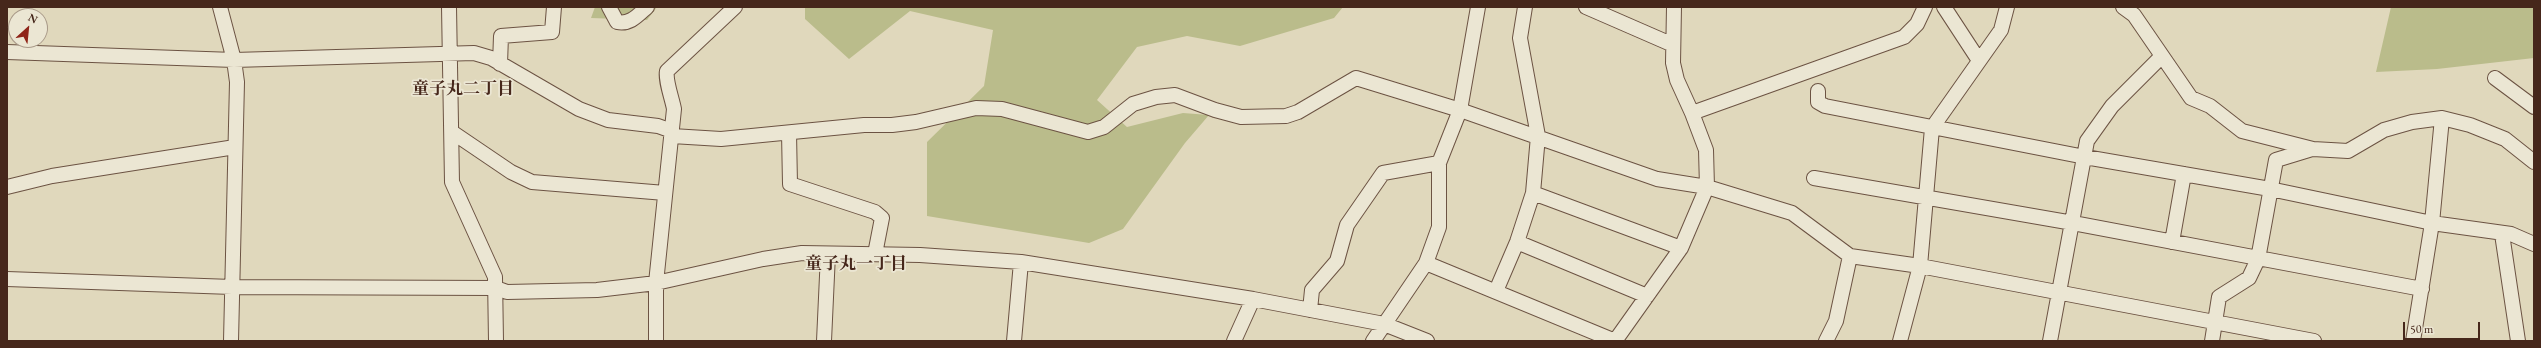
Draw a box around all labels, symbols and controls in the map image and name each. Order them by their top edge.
north arrow [8,8,48,48]
text: N [26,10,40,26]
district label: 童子丸二丁目 [412,79,514,99]
district label: 童子丸一丁目 [805,254,907,274]
scale bar [2405,314,2482,340]
text: 50 m [2410,321,2433,337]

